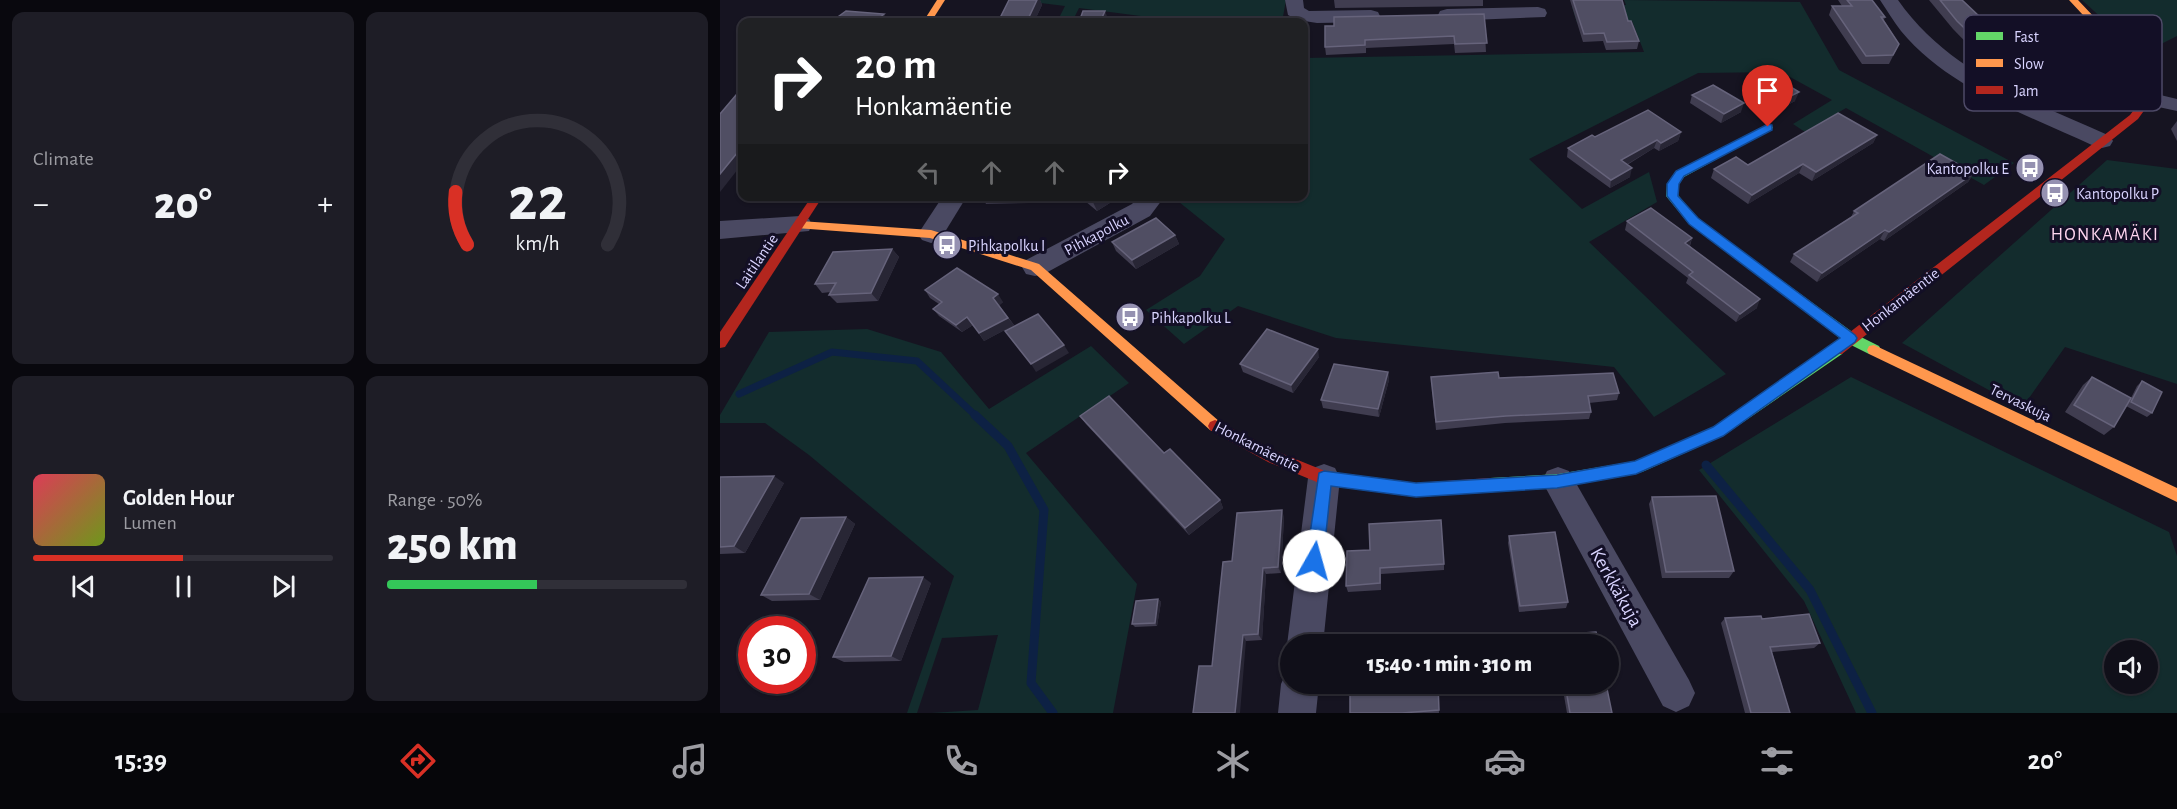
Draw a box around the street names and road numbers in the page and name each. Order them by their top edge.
street label: Pihkapolku [1062,211,1131,258]
street label: Laitilantie [733,231,781,292]
street label: Honkamäentie [1859,265,1942,335]
street label: Tervaskuja [1987,381,2054,426]
street label: Honkamäentie [1213,419,1303,475]
street label: Kerkkäkuja [1586,545,1646,630]

